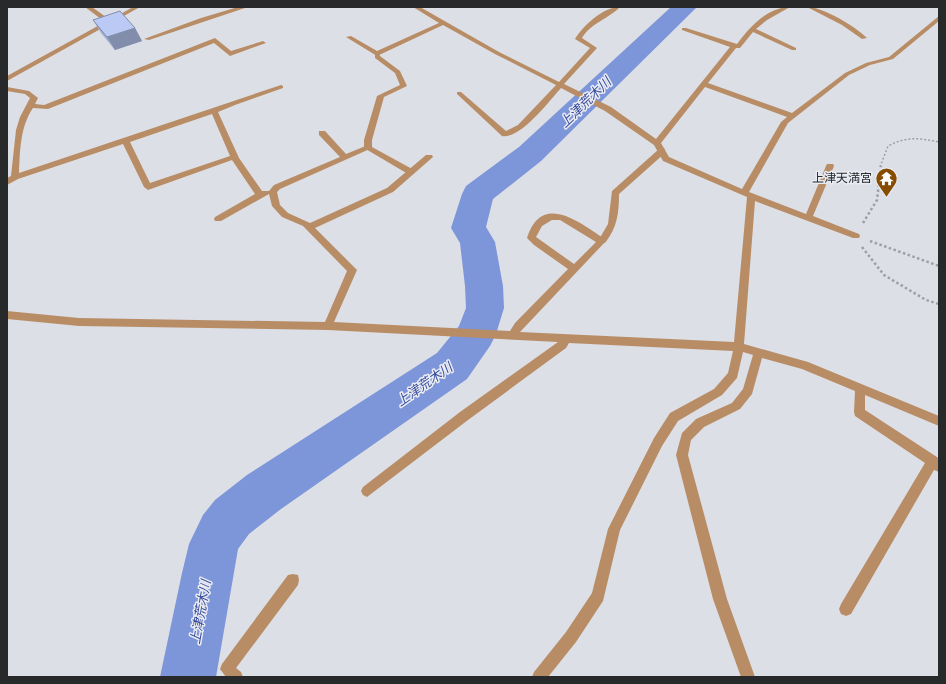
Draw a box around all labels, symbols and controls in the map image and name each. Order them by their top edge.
water label: 上津荒木川 [557,73,615,130]
temple icon: 上津天満宮 [874,165,900,198]
place label: 上津天満宮 [812,171,872,185]
water label: 上津荒木川 [393,358,457,409]
water label: 上津荒木川 [187,577,214,645]

